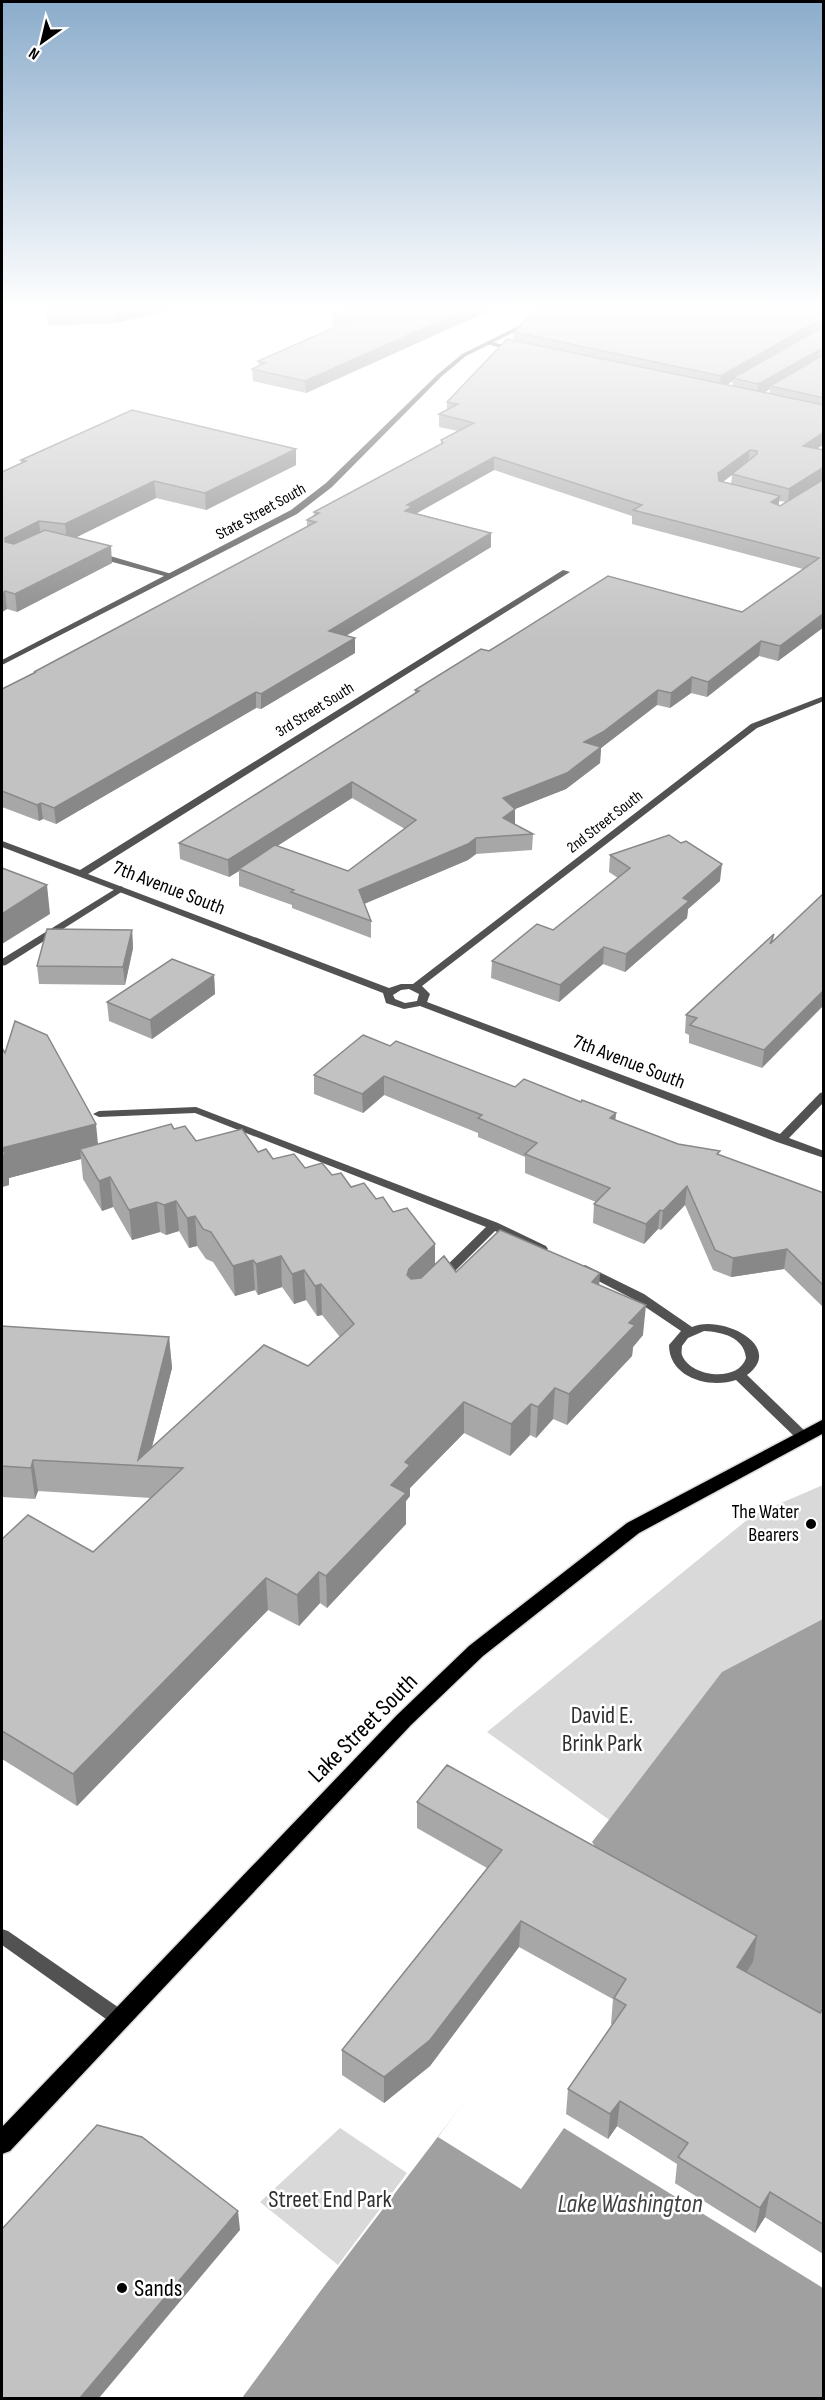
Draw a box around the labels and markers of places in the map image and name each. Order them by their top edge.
place label: The Water Bearers [731,1500,799,1547]
marker: The Water Bearers [804,1517,818,1531]
place label: Sands [134,2274,182,2303]
marker: Sands [115,2281,129,2295]

